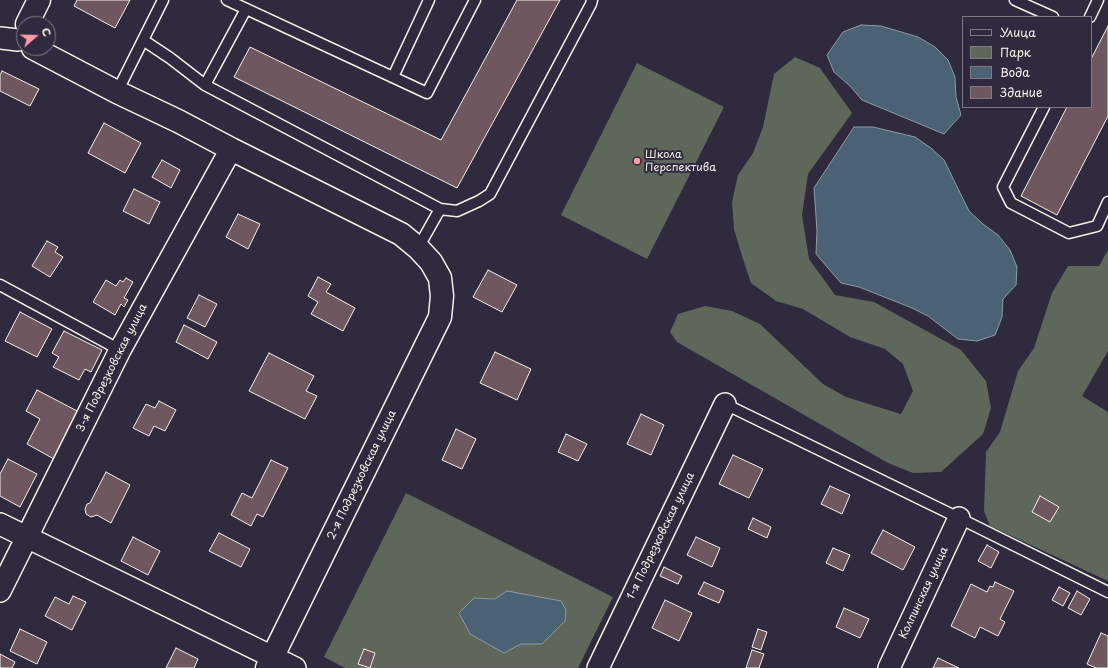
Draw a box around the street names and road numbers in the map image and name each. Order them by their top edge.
street label: 3-я Подрезковская улица [74,302,150,434]
street label: 2-я Подрезковская улица [325,408,399,542]
street label: 1-я Подрезковская улица [624,470,698,602]
street label: Колпинская улица [897,545,951,641]

